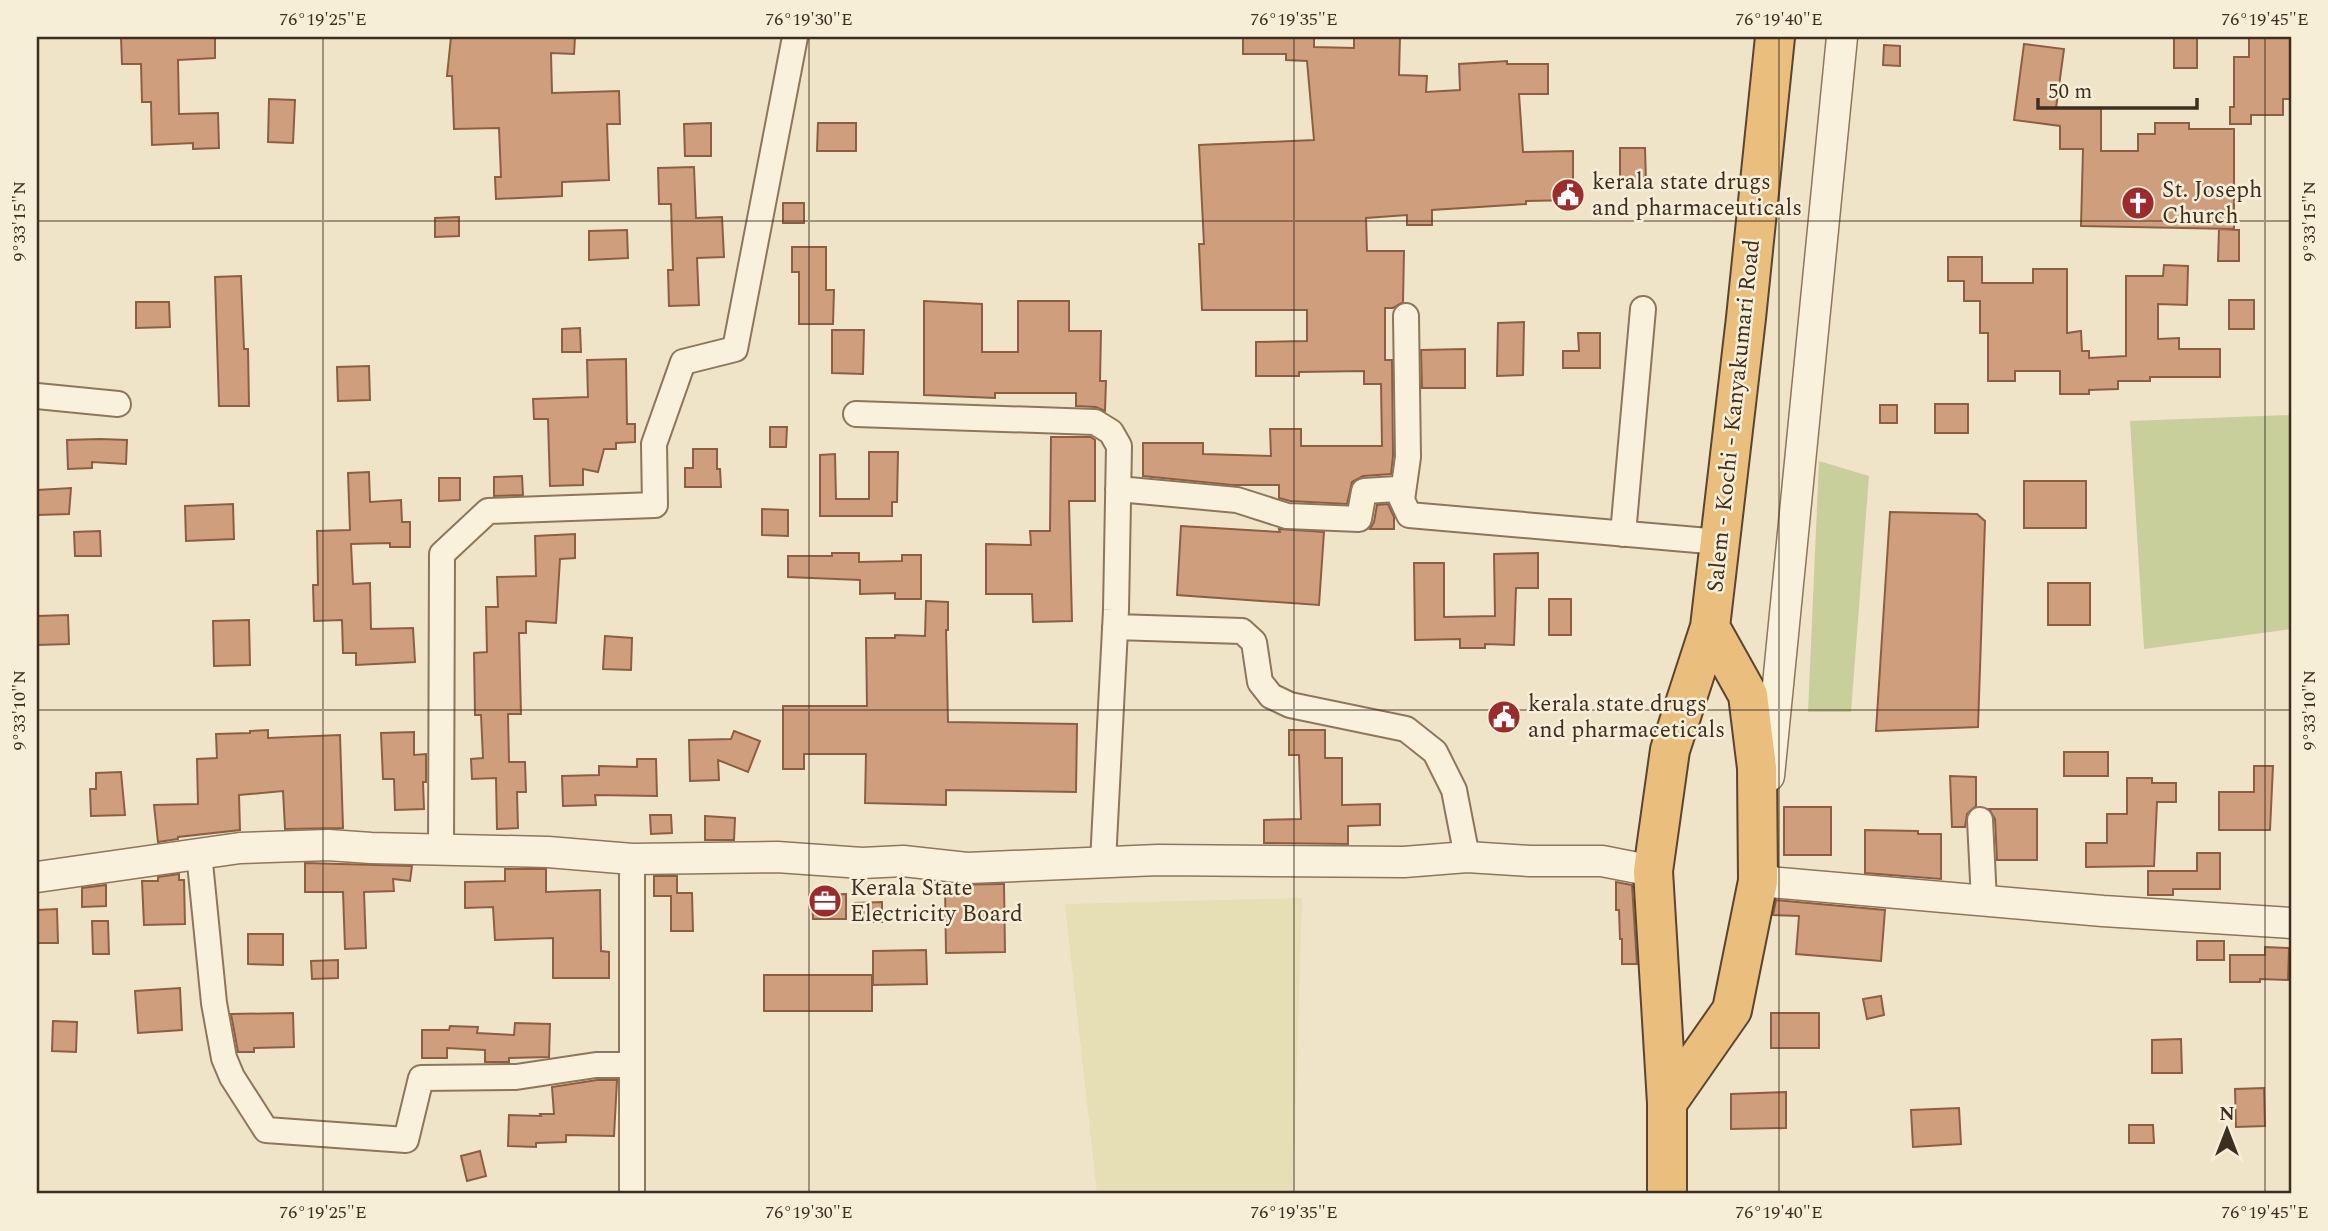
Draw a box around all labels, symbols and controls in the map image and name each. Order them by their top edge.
text: 76°19'25"E [279,6,367,33]
text: 76°19'30"E [765,6,853,33]
text: 76°19'35"E [1250,6,1338,33]
text: 76°19'40"E [1735,6,1823,33]
text: 76°19'45"E [2221,6,2309,33]
scale bar [2038,66,2197,110]
text: 50 m [2048,76,2092,108]
place label: kerala state drugs and pharmaceuticals [1592,165,1802,226]
place label: St. Joseph Church [2162,173,2263,234]
public building icon: kerala state drugs and pharmaceuticals [1549,176,1587,214]
text: 9°33'15"N [6,181,33,261]
text: 9°33'15"N [2296,181,2323,261]
church icon: St. Joseph Church [2119,184,2157,222]
street label: Salem - Kochi - Kanyakumari Road [1698,238,1770,594]
text: 9°33'10"N [6,670,33,750]
text: 9°33'10"N [2296,670,2323,750]
place label: kerala state drugs and pharmaceticals [1528,687,1725,748]
public building icon: kerala state drugs and pharmaceticals [1485,698,1523,736]
place label: Kerala State Electricity Board [850,871,1023,932]
office icon: Kerala State Electricity Board [806,882,844,920]
north arrow [2192,1094,2262,1164]
text: N [2219,1100,2235,1129]
text: 76°19'25"E [279,1199,367,1226]
text: 76°19'30"E [765,1199,853,1226]
text: 76°19'35"E [1250,1199,1338,1226]
text: 76°19'40"E [1735,1199,1823,1226]
text: 76°19'45"E [2221,1199,2309,1226]

